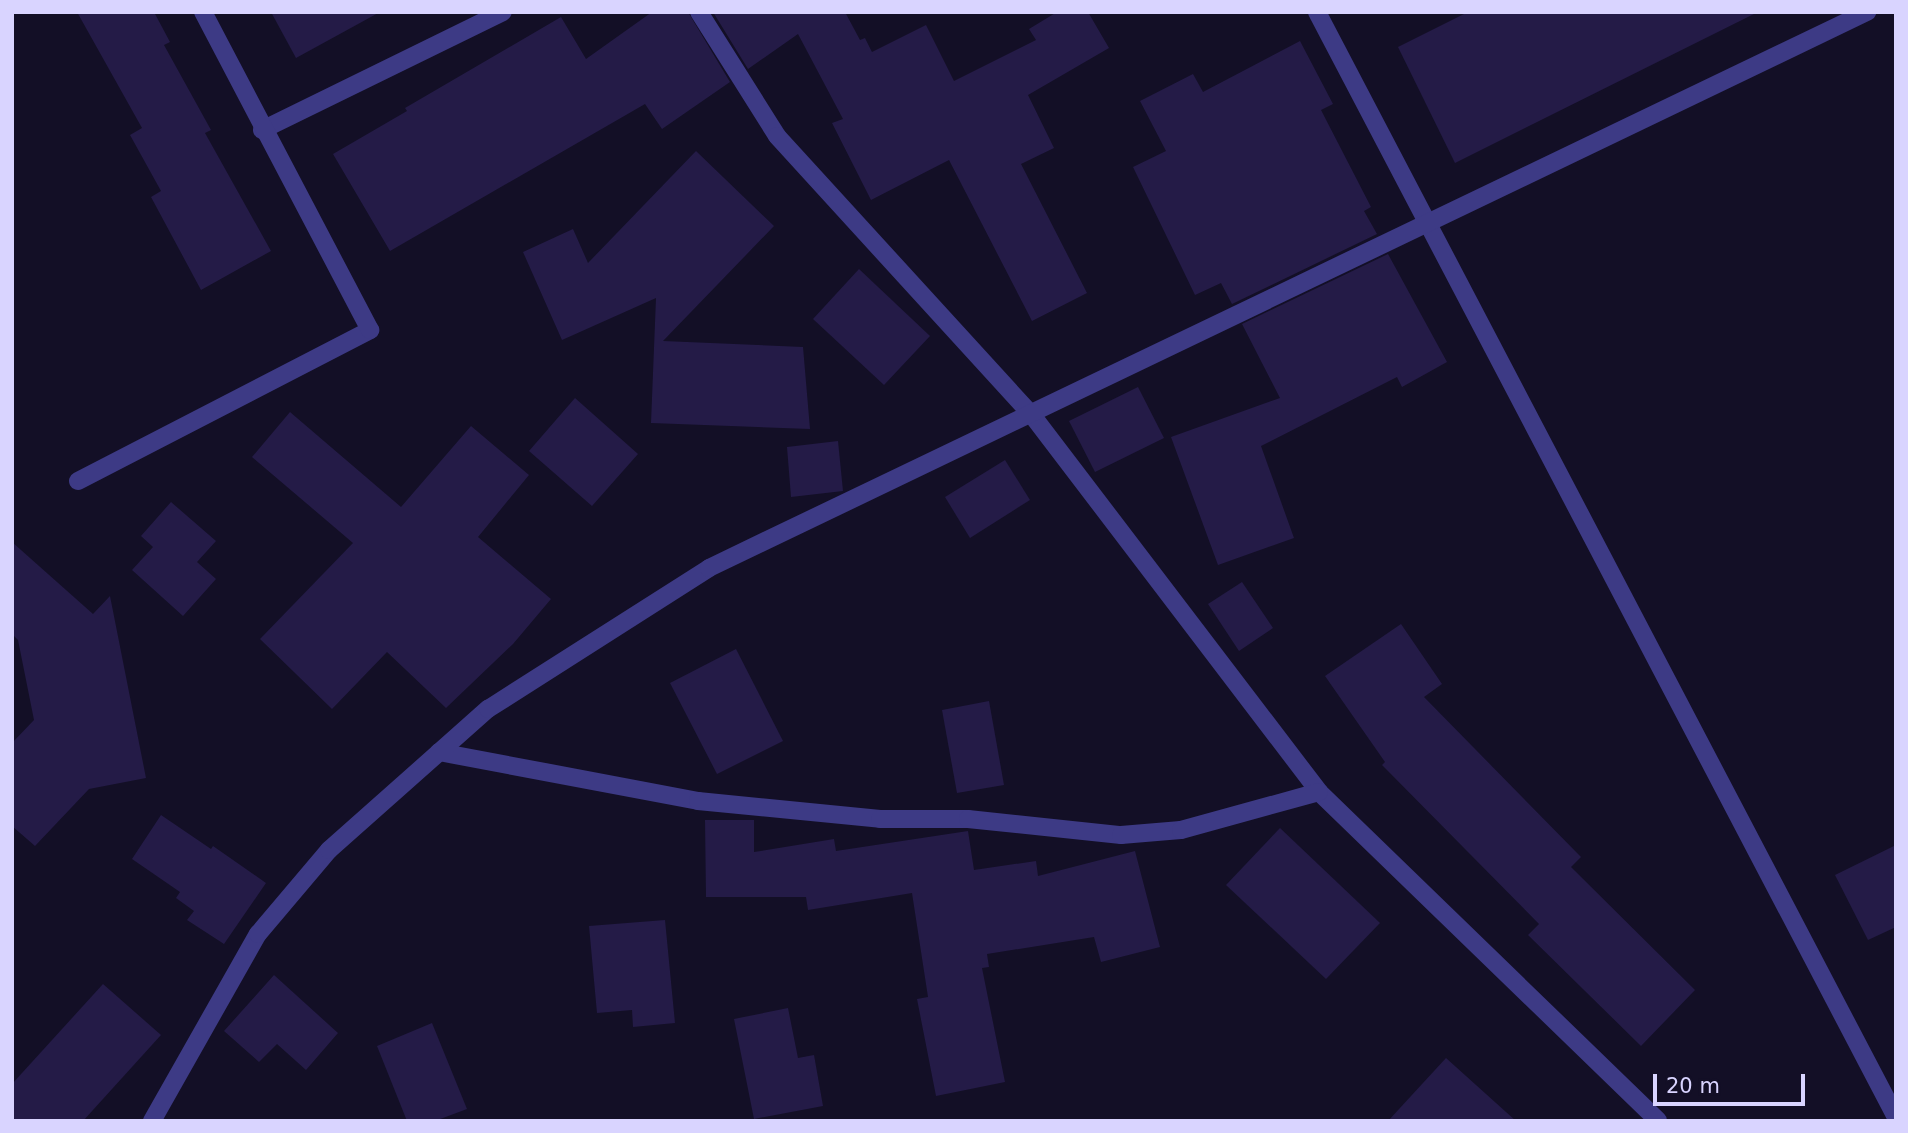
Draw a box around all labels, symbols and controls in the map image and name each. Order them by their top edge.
scale bar [1656,1060,1808,1104]
text: 20 m [1666,1074,1720,1098]

